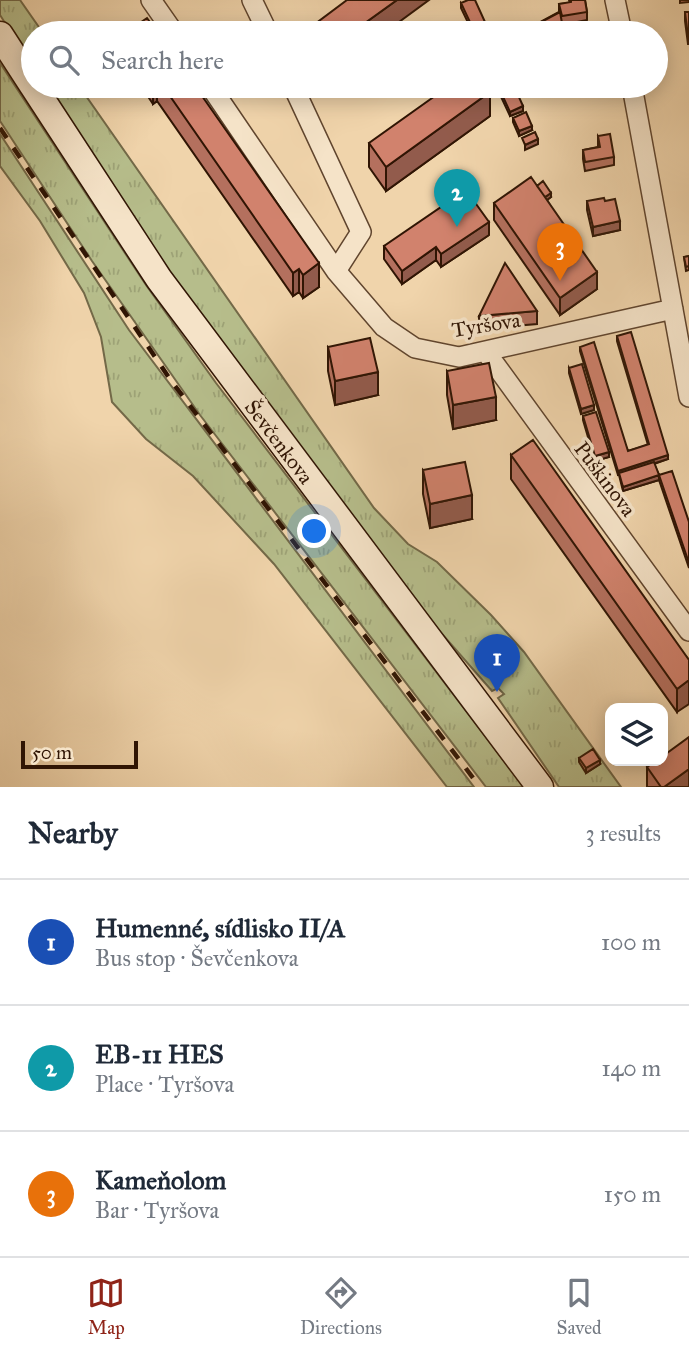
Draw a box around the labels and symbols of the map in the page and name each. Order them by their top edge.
pin: 2 [434,169,480,227]
pin: 3 [537,223,583,281]
street label: Tyršova [450,307,522,343]
street label: Ševčenkova [239,395,319,489]
street label: Puškinova [568,436,642,522]
your location [297,514,331,548]
pin: 1 [474,634,520,692]
scale bar [21,738,138,770]

